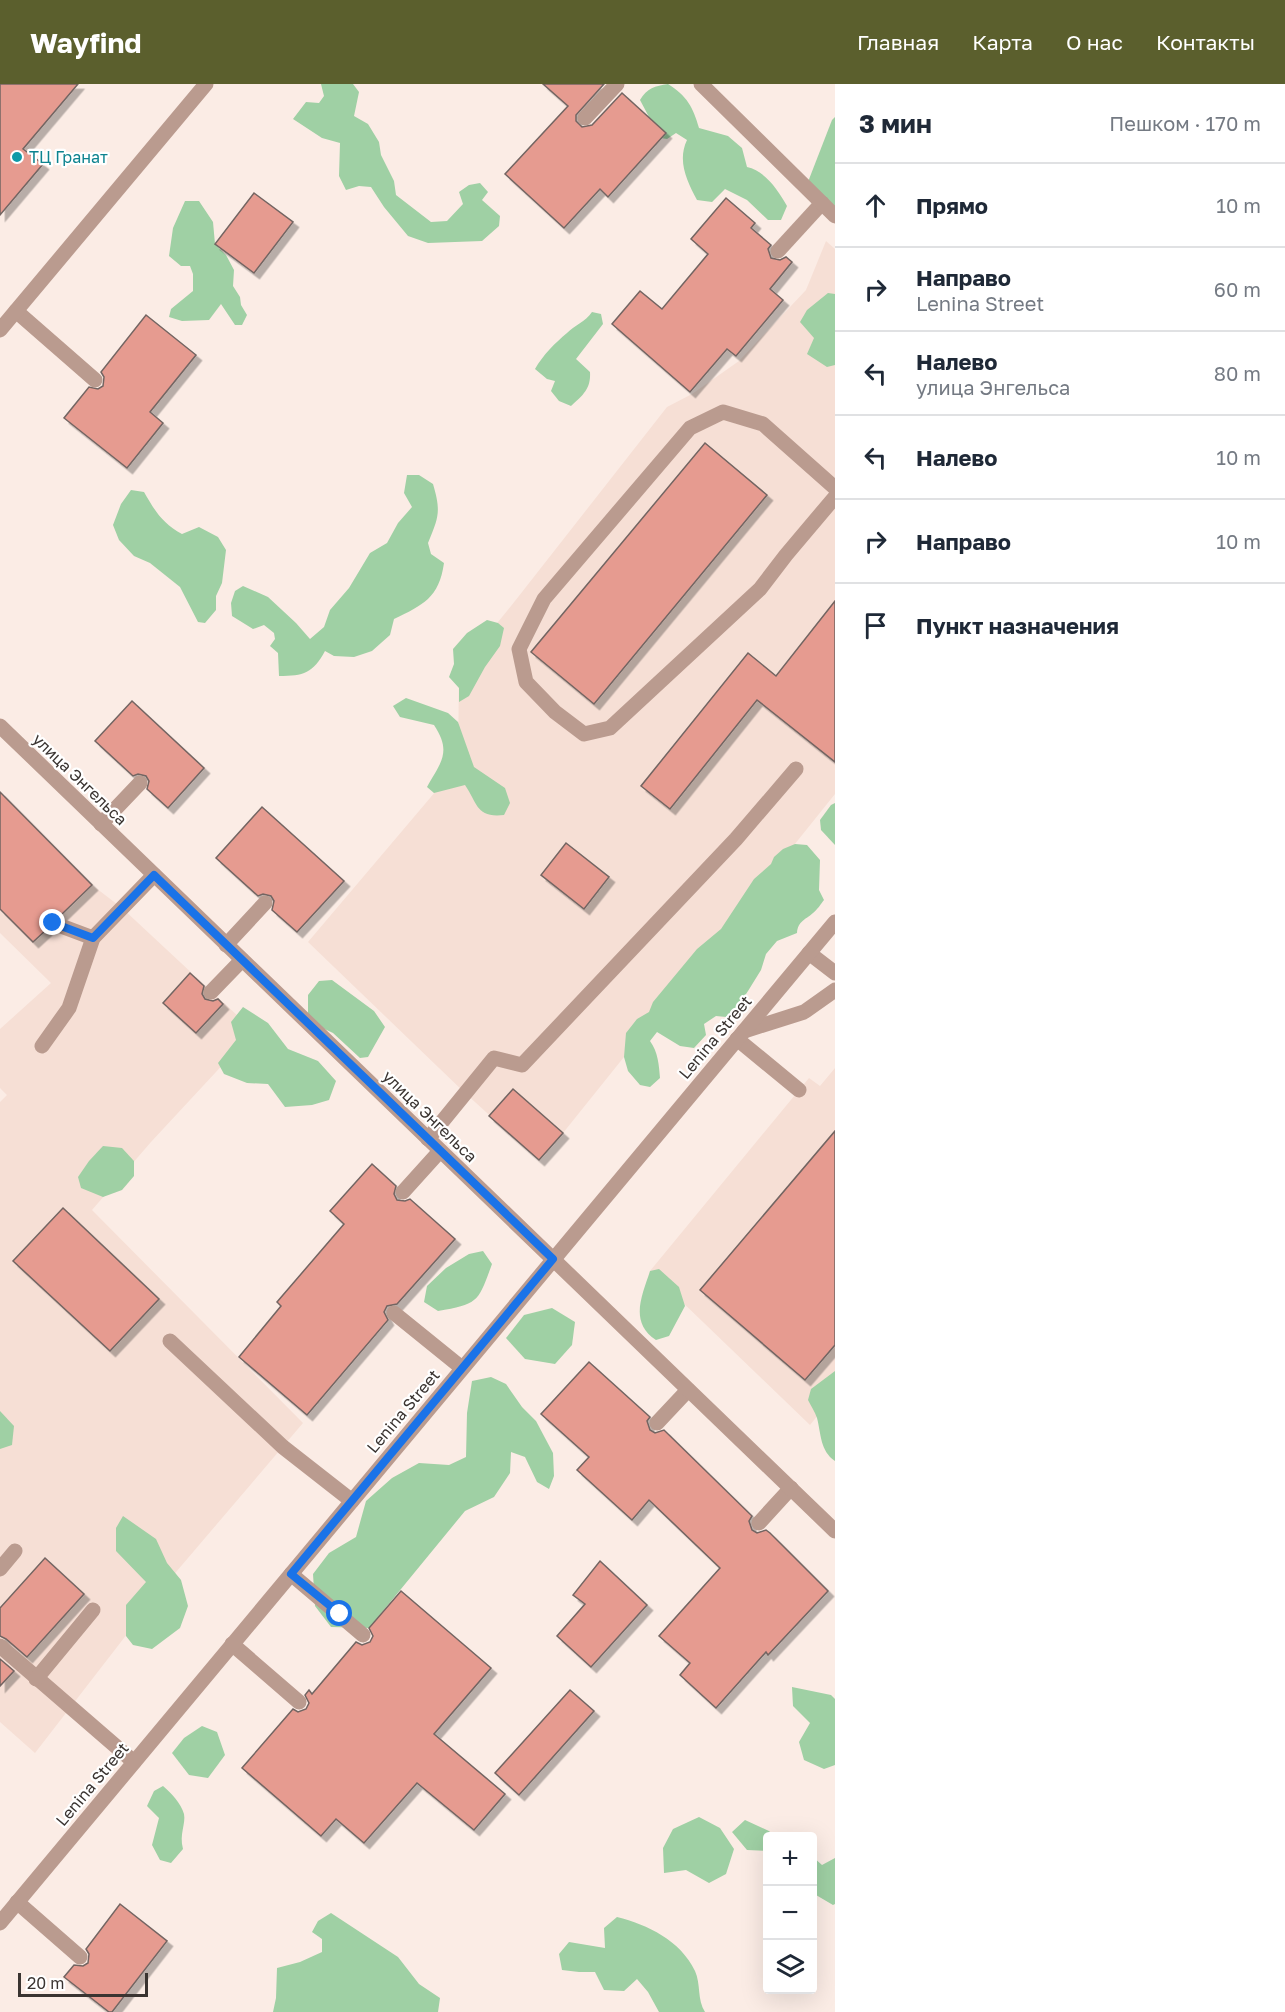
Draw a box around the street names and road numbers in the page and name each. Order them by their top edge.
street label: улица Энгельса [29,729,131,829]
street label: Lenina Street [674,991,756,1083]
street label: улица Энгельса [379,1066,481,1166]
street label: Lenina Street [362,1365,444,1457]
street label: Lenina Street [51,1738,133,1830]

